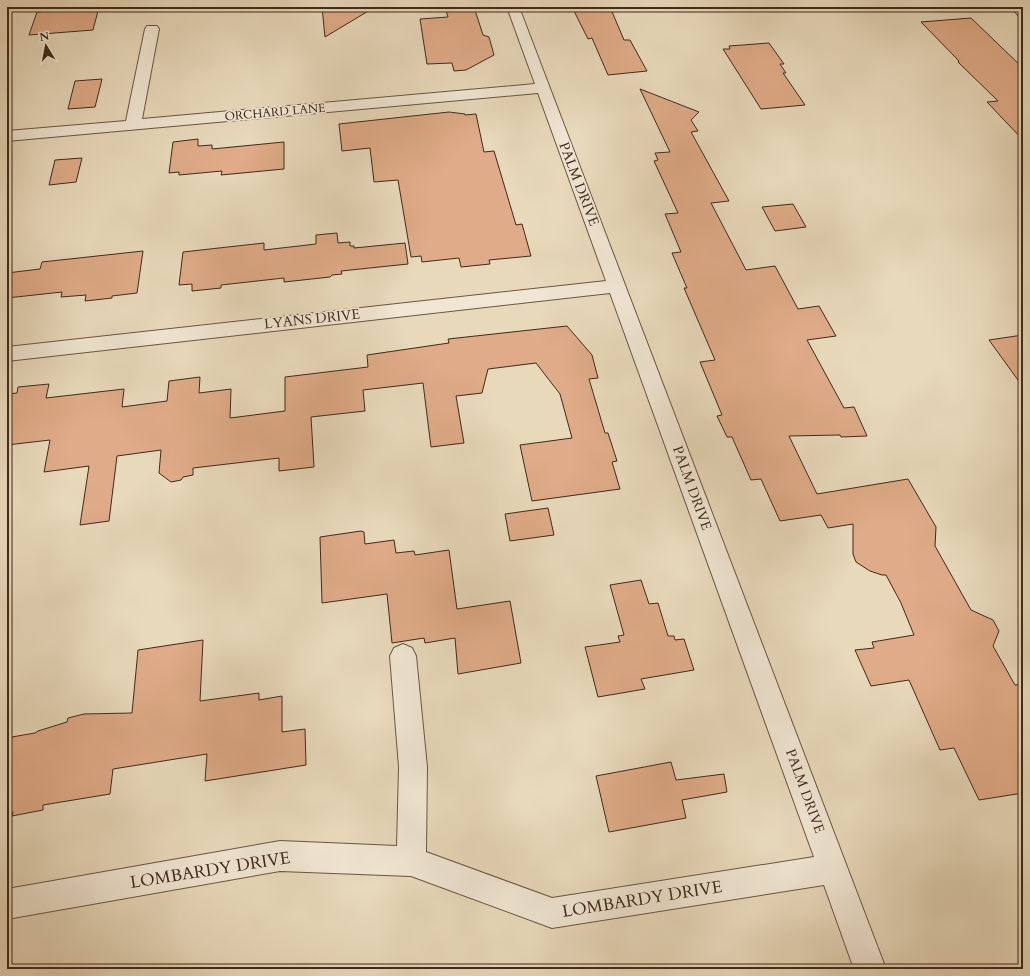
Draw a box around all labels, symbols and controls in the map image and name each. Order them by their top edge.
north arrow [26,26,66,66]
text: N [38,28,51,45]
street label: ORCHARD LANE [224,100,326,124]
street label: PALM DRIVE [554,139,604,229]
street label: LYANS DRIVE [263,304,361,333]
street label: PALM DRIVE [668,443,716,533]
street label: PALM DRIVE [781,746,829,836]
street label: LOMBARDY DRIVE [128,846,292,894]
street label: LOMBARDY DRIVE [560,875,724,923]

